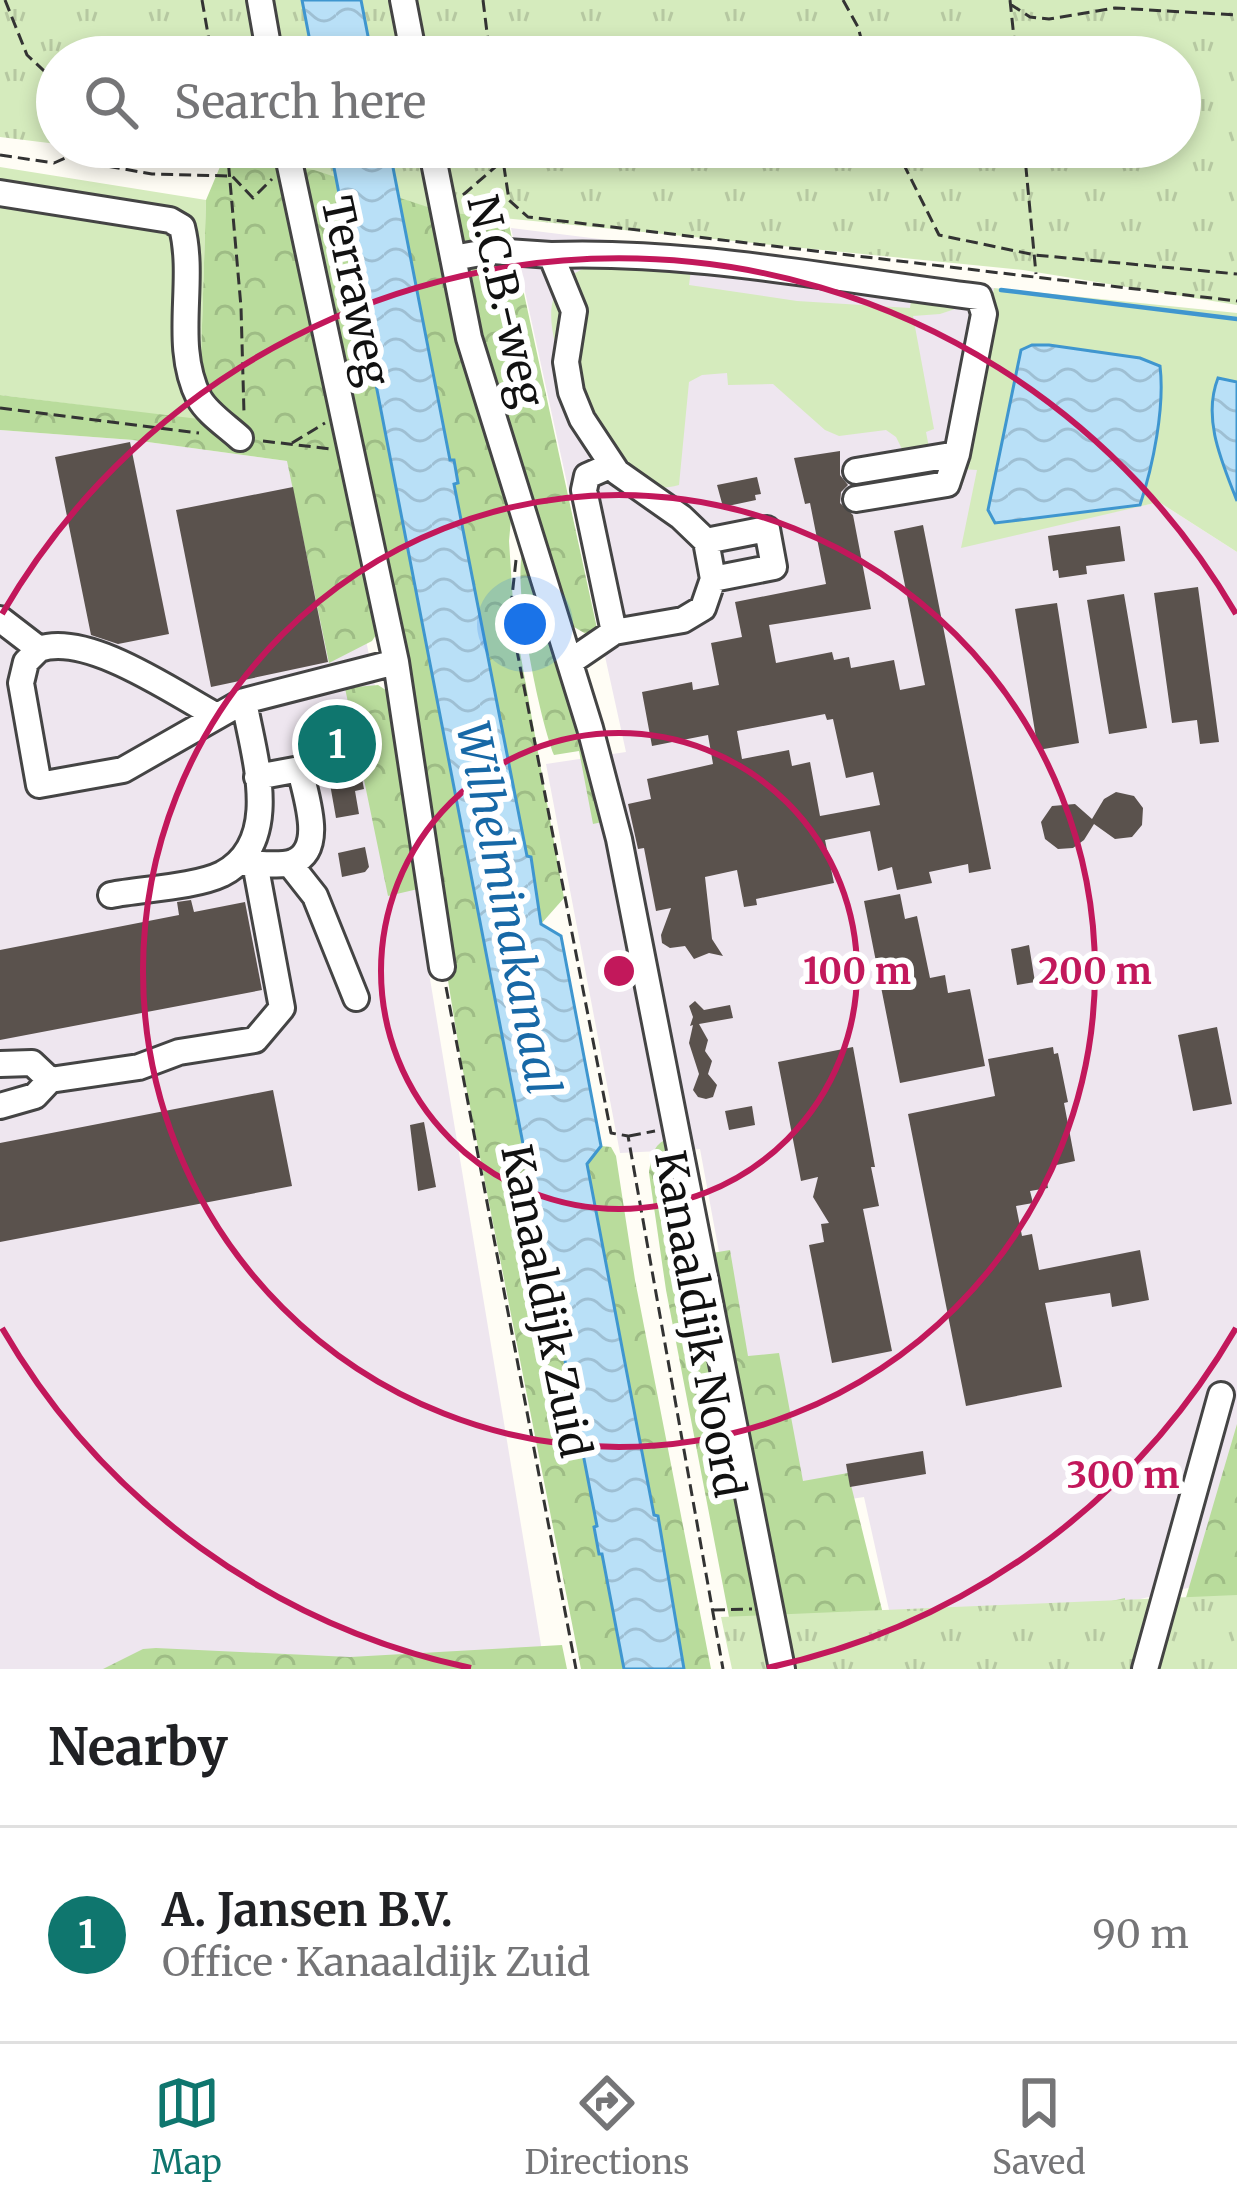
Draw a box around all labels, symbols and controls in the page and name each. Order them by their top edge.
search box [36,36,1201,168]
icon: search [78,69,144,135]
text: Search here [174,74,426,130]
street label: N.C.B.-weg [455,190,556,412]
street label: Terraweg [310,192,401,391]
your location [495,594,555,654]
pin: 1 [298,699,376,789]
water label: Wilhelminakanaal [444,717,572,1099]
text: 100 m [803,949,911,994]
text: 200 m [1038,949,1152,994]
centre of rings [598,950,640,992]
street label: Kanaaldijk Zuid [490,1140,602,1462]
street label: Kanaaldijk Noord [644,1147,756,1501]
text: 300 m [1067,1453,1179,1498]
text: Nearby [48,1715,228,1779]
text: A. Jansen B.V. [162,1882,453,1938]
text: 1 [78,1910,96,1959]
text: 90 m [1092,1910,1189,1959]
text: Office · Kanaaldijk Zuid [162,1938,590,1987]
tab: Map [151,2070,222,2183]
tab: Directions [524,2070,689,2183]
tab: Saved [992,2070,1086,2183]

